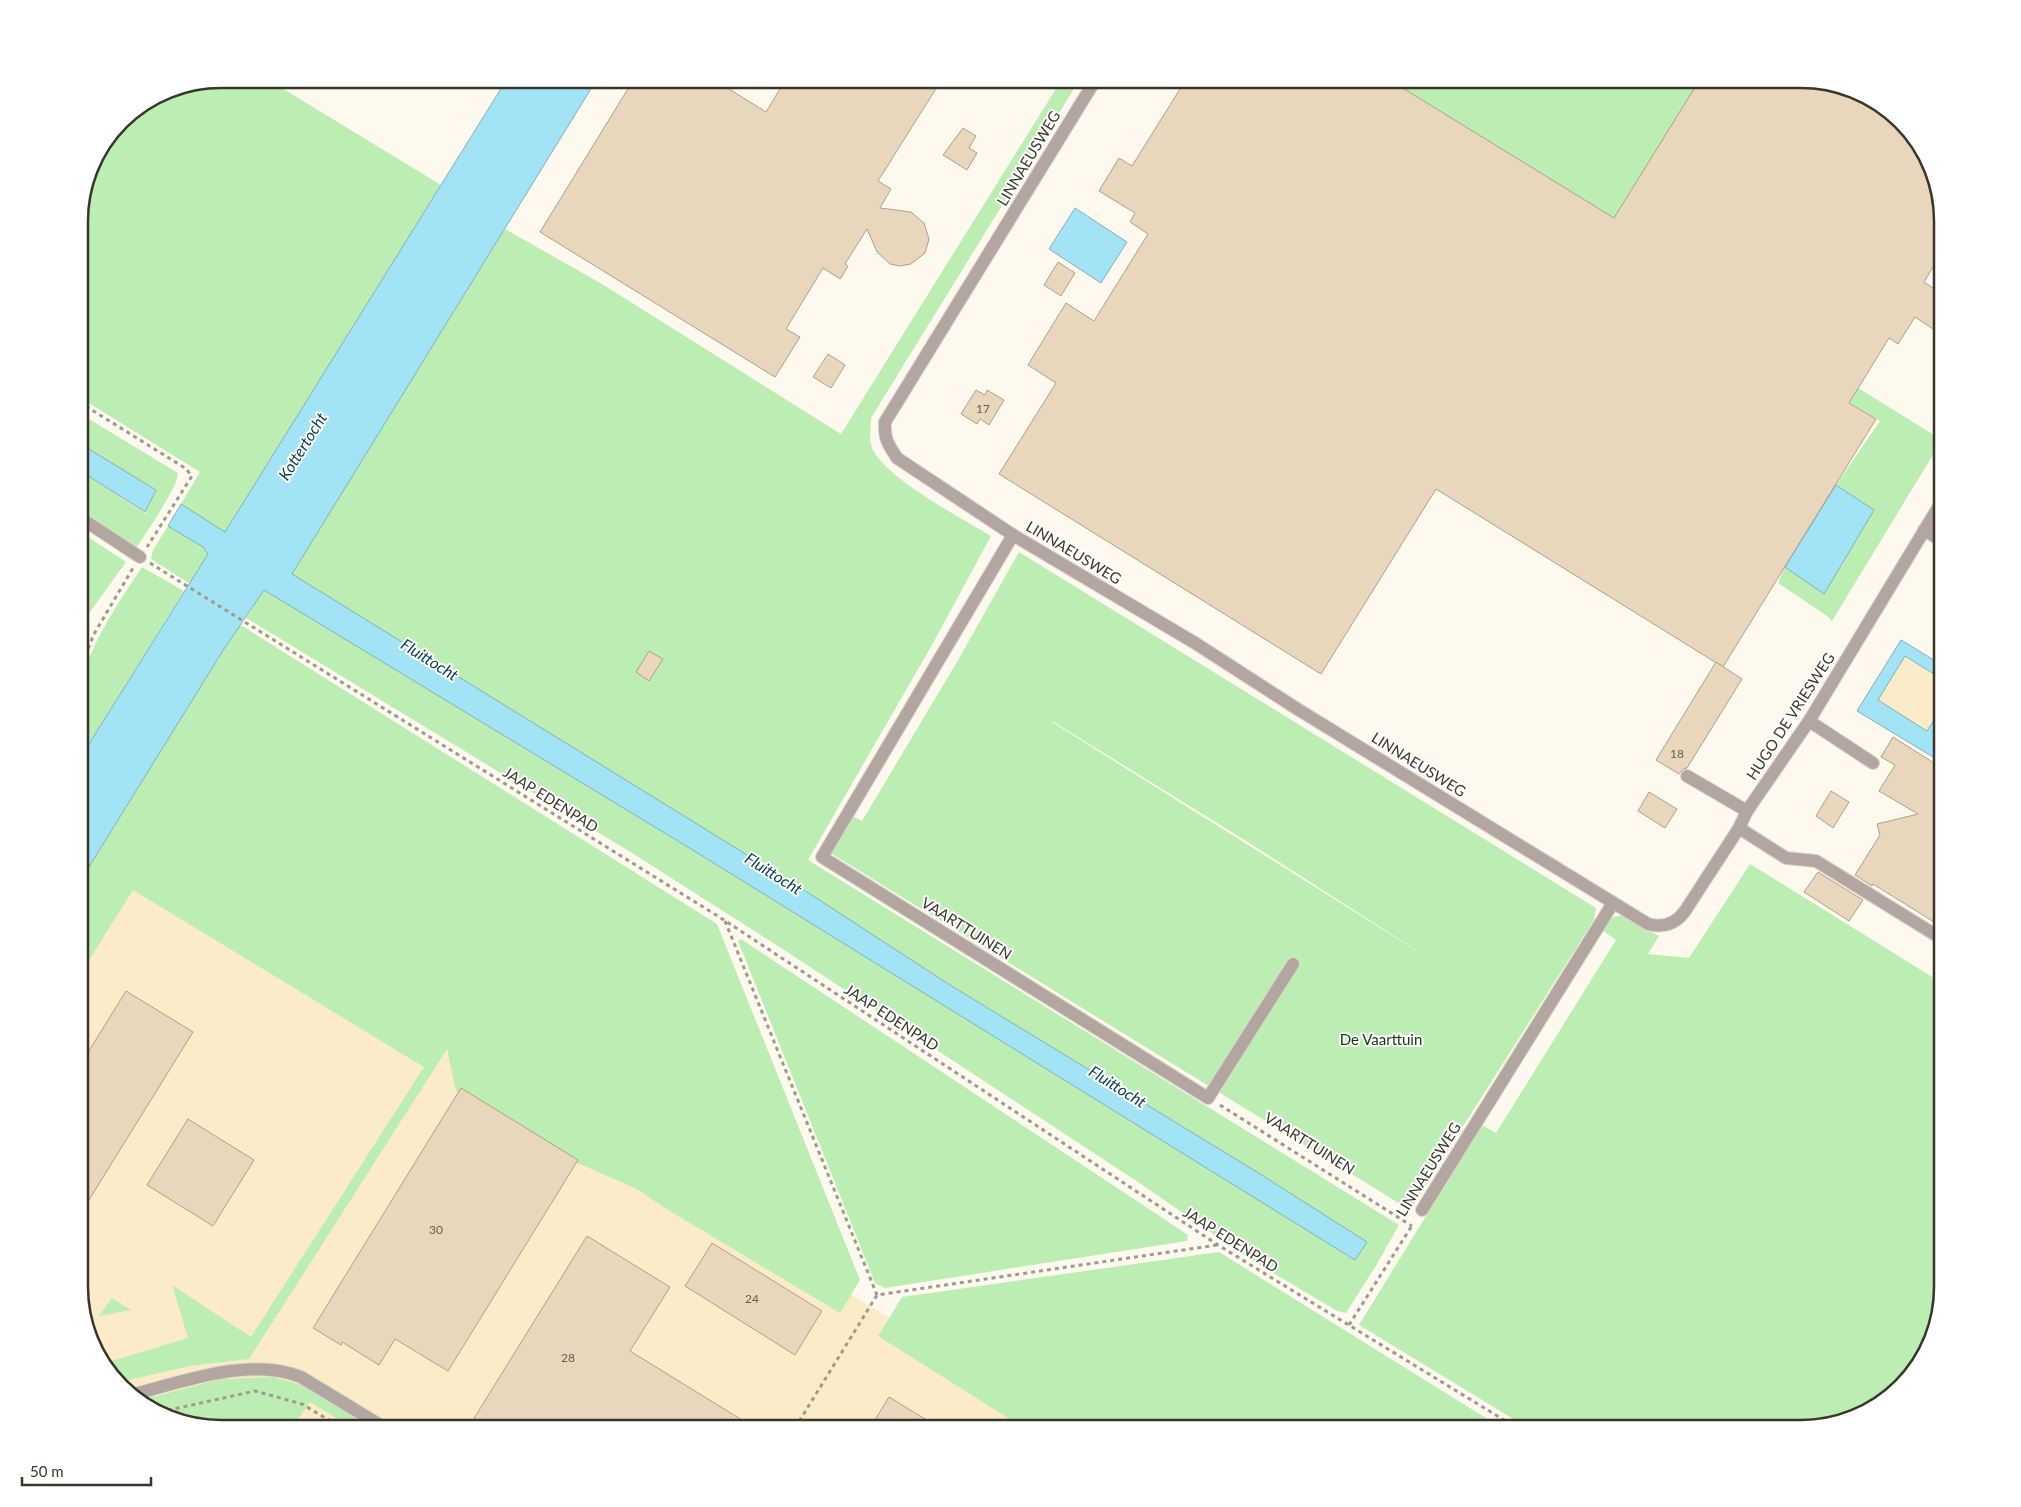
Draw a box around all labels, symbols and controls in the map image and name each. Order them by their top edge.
street label: LINNAEUSWEG [993,107,1063,209]
house number: 17 [976,401,990,416]
water label: Kottertocht [274,408,330,483]
street label: LINNAEUSWEG [1023,517,1125,587]
water label: Fluittocht [398,634,462,684]
street label: HUGO DE VRIESWEG [1742,649,1838,783]
street label: LINNAEUSWEG [1369,728,1469,800]
house number: 18 [1670,746,1684,761]
street label: JAAP EDENPAD [500,762,602,836]
water label: Fluittocht [742,848,806,898]
street label: VAARTTUINEN [918,893,1016,963]
street label: JAAP EDENPAD [841,980,943,1054]
park label: De Vaarttuin [1340,1030,1422,1048]
water label: Fluittocht [1086,1061,1150,1111]
street label: VAARTTUINEN [1261,1108,1359,1178]
street label: LINNAEUSWEG [1392,1119,1464,1219]
street label: JAAP EDENPAD [1180,1202,1282,1276]
house number: 30 [429,1222,443,1237]
house number: 24 [745,1291,759,1306]
house number: 28 [561,1350,575,1365]
scale bar [22,1454,151,1486]
text: 50 m [30,1462,64,1480]

